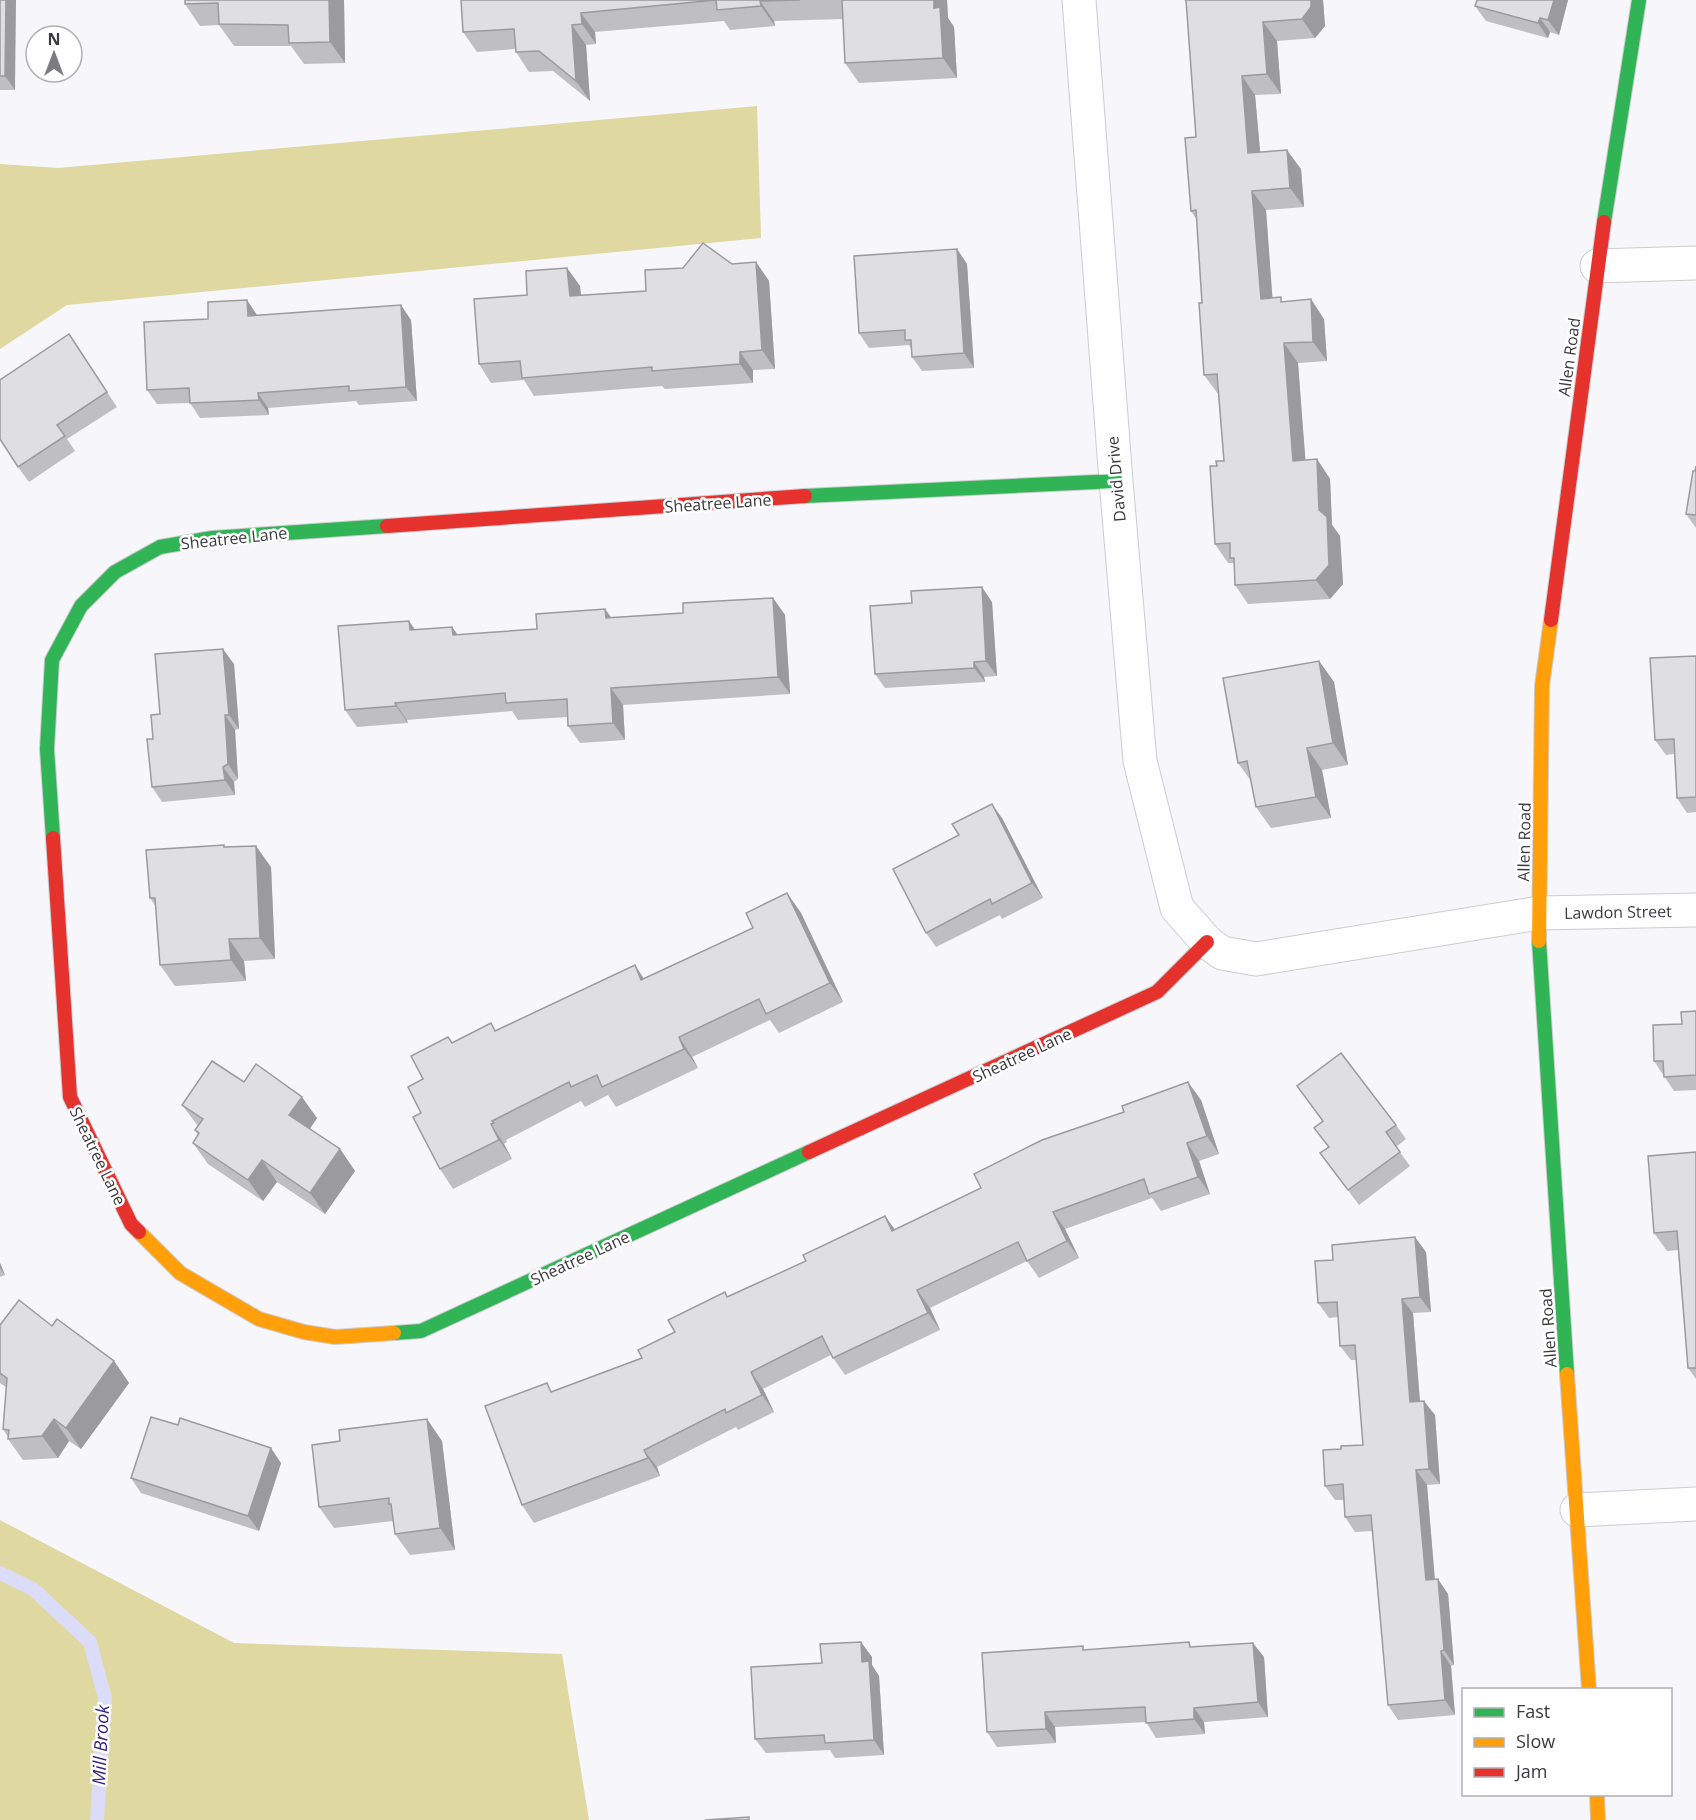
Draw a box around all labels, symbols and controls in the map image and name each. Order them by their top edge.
north arrow [24,24,84,84]
text: N [47,28,61,50]
street label: Allen Road [1553,316,1585,398]
street label: David Drive [1101,435,1131,523]
street label: Sheatree Lane [664,488,772,518]
street label: Sheatree Lane [180,521,288,555]
street label: Allen Road [1512,802,1536,882]
street label: Lawdon Street [1564,900,1672,924]
street label: Sheatree Lane [969,1022,1075,1088]
street label: Sheatree Lane [65,1103,131,1209]
street label: Sheatree Lane [527,1225,633,1291]
street label: Allen Road [1534,1288,1562,1368]
legend [1462,1688,1672,1796]
text: Fast [1516,1699,1550,1723]
water label: Mill Brook [86,1703,114,1786]
text: Slow [1516,1729,1555,1753]
text: Jam [1514,1759,1548,1783]

